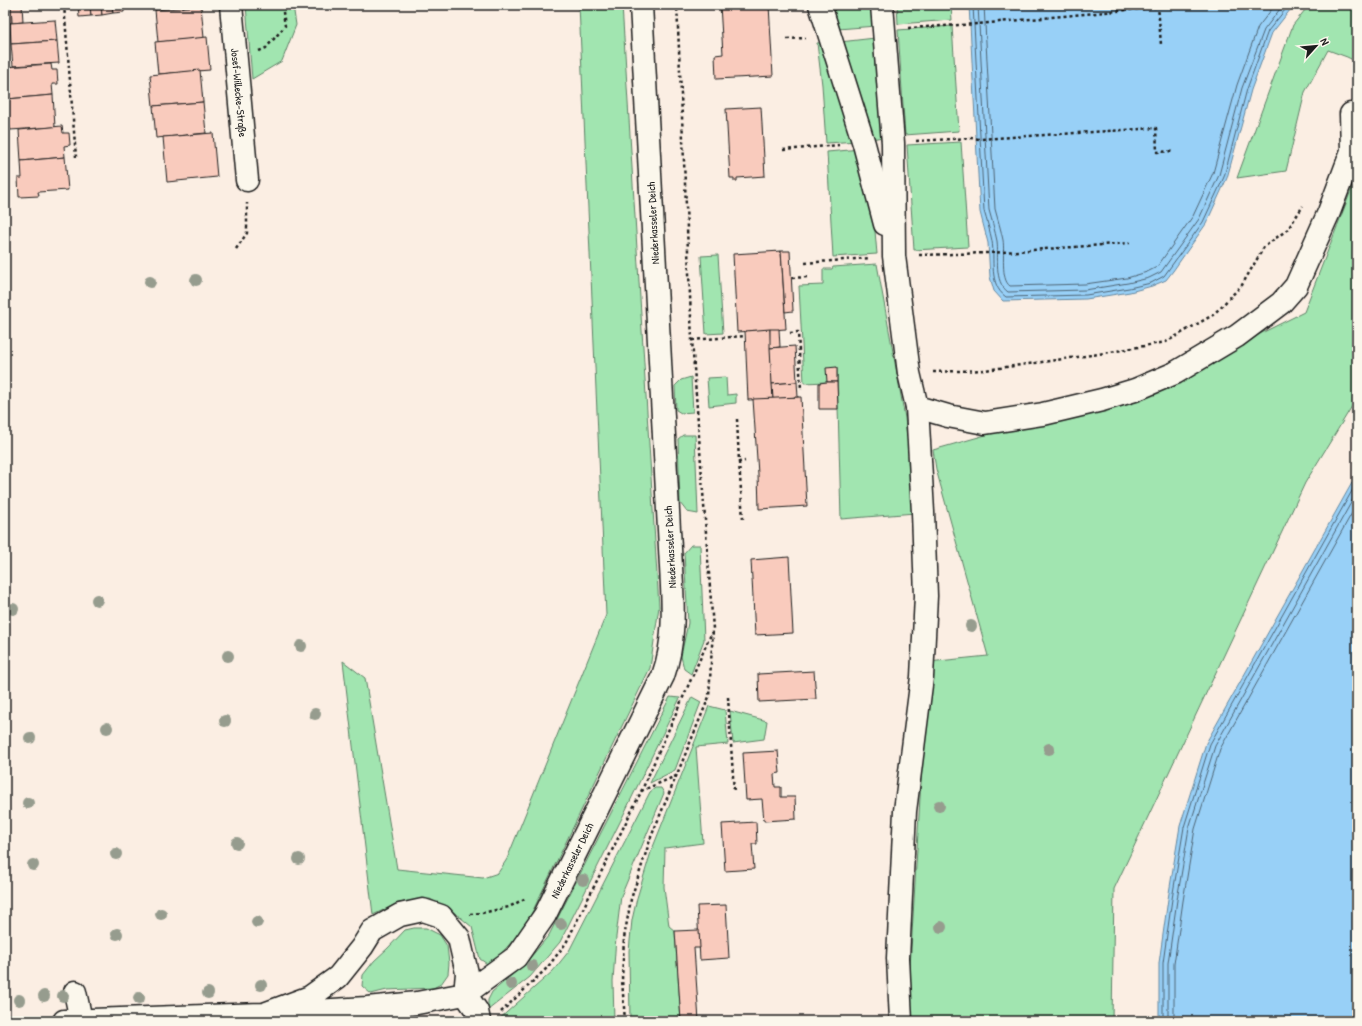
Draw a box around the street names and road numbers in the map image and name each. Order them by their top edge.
street label: Josef-Willecke-Straße [228,48,250,138]
street label: Niederkasseler Deich [644,181,662,264]
street label: Niederkasseler Deich [661,505,679,588]
street label: Niederkasseler Deich [547,820,597,900]

